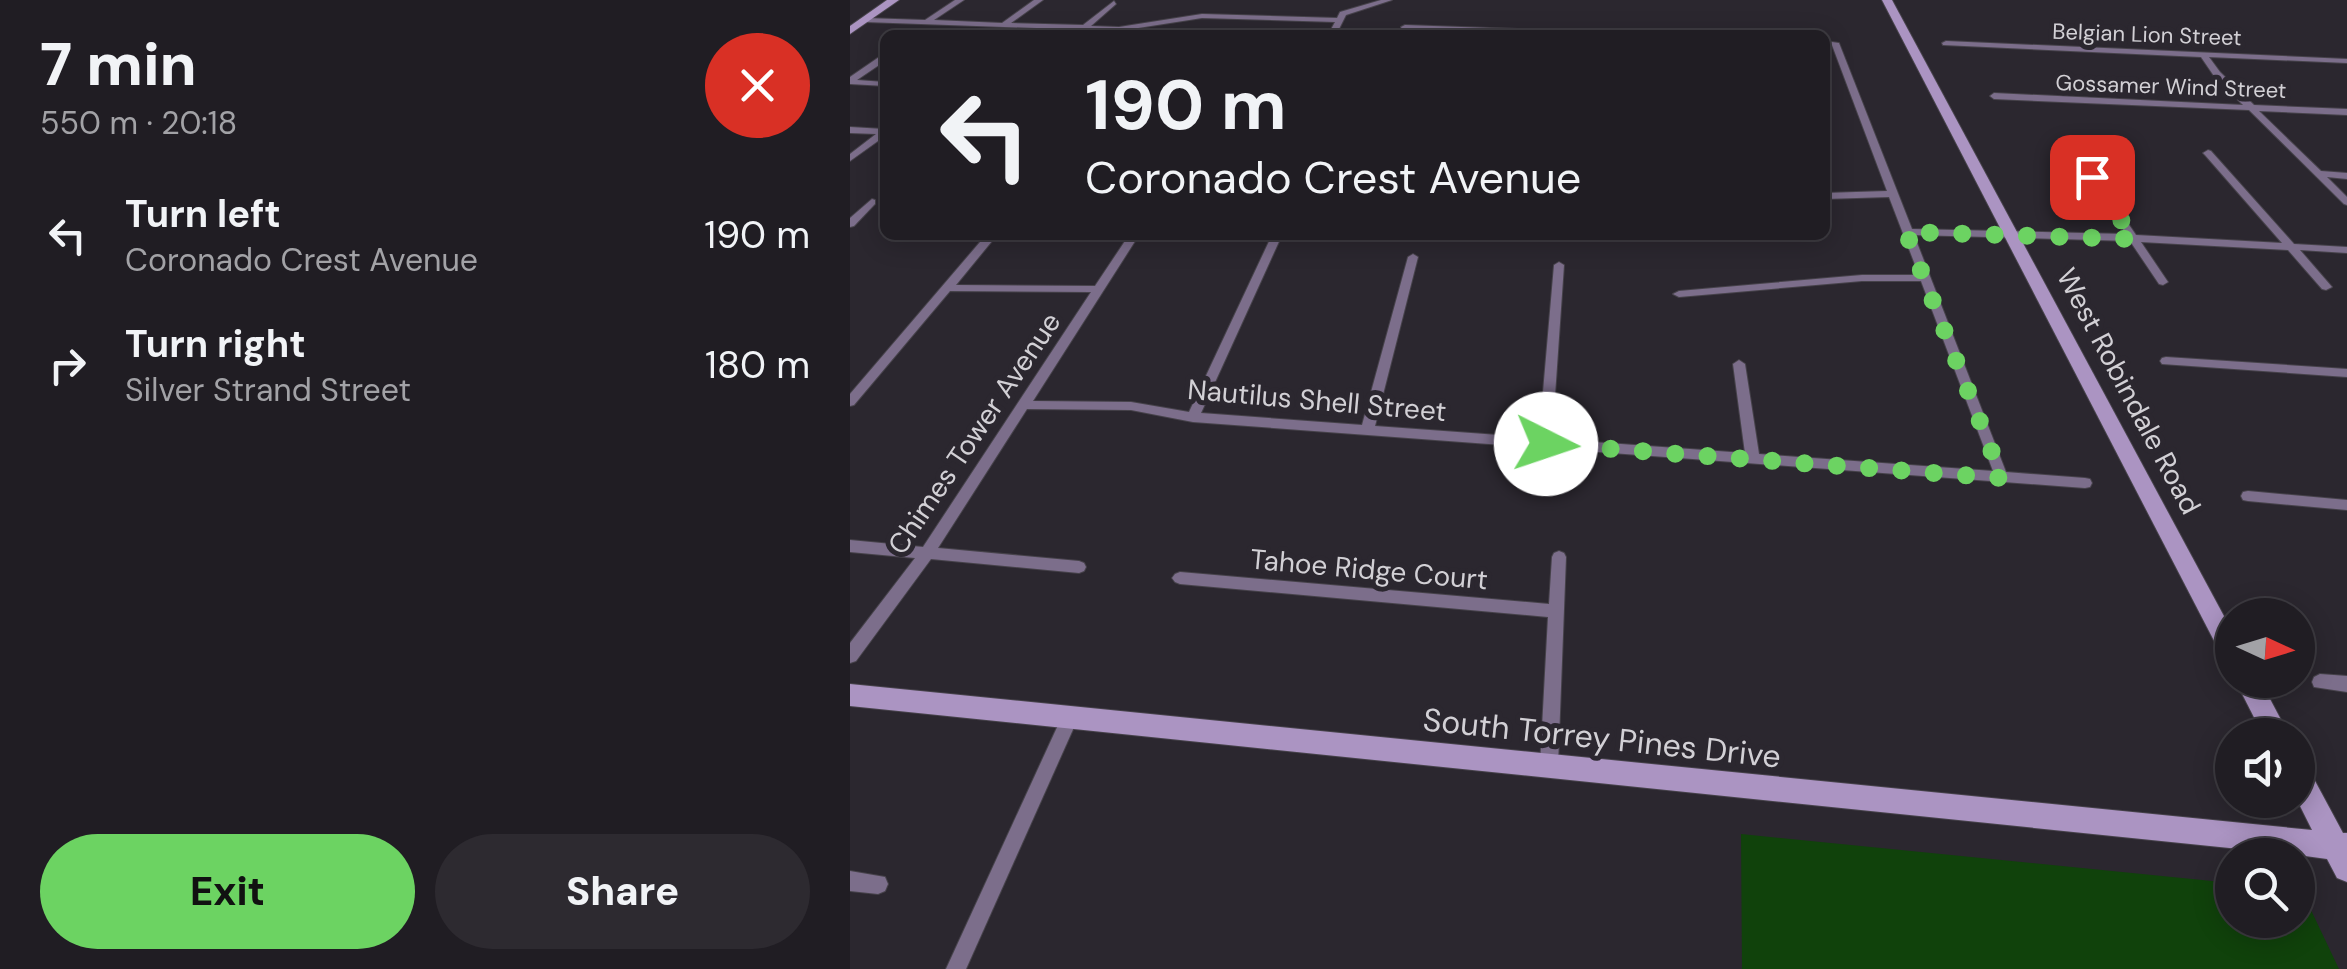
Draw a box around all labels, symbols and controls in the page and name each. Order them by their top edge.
street label: Belgian Lion Street [2052,17,2242,52]
text: 7 min [40,25,197,104]
button: close [705,33,810,138]
text: 190 m [1085,60,1287,151]
street label: Gossamer Wind Street [2055,68,2287,105]
icon: left [920,70,1050,200]
text: 550 m · 20:18 [40,102,237,144]
pin [2050,135,2135,220]
text: Coronado Crest Avenue [1085,148,1581,207]
icon: arrive [2065,150,2120,205]
text: Turn left [125,189,281,239]
icon: left [40,208,95,263]
text: 190 m [704,210,810,260]
text: Coronado Crest Avenue [125,239,478,281]
street label: West Robindale Road [2048,262,2209,521]
street label: Chimes Tower Avenue [880,305,1069,561]
text: Turn right [125,319,306,369]
icon: right [40,338,95,393]
text: 180 m [705,340,810,390]
text: Silver Strand Street [125,369,411,411]
street label: Nautilus Shell Street [1186,371,1448,430]
position arrow [1494,392,1598,496]
street label: Tahoe Ridge Court [1249,541,1489,598]
north arrow [2215,598,2315,698]
map controls [2215,598,2315,938]
street label: South Torrey Pines Drive [1421,698,1783,778]
button: sound [2215,718,2315,818]
button: Exit [40,834,415,949]
button: Share [435,834,810,949]
button: search [2215,838,2315,938]

